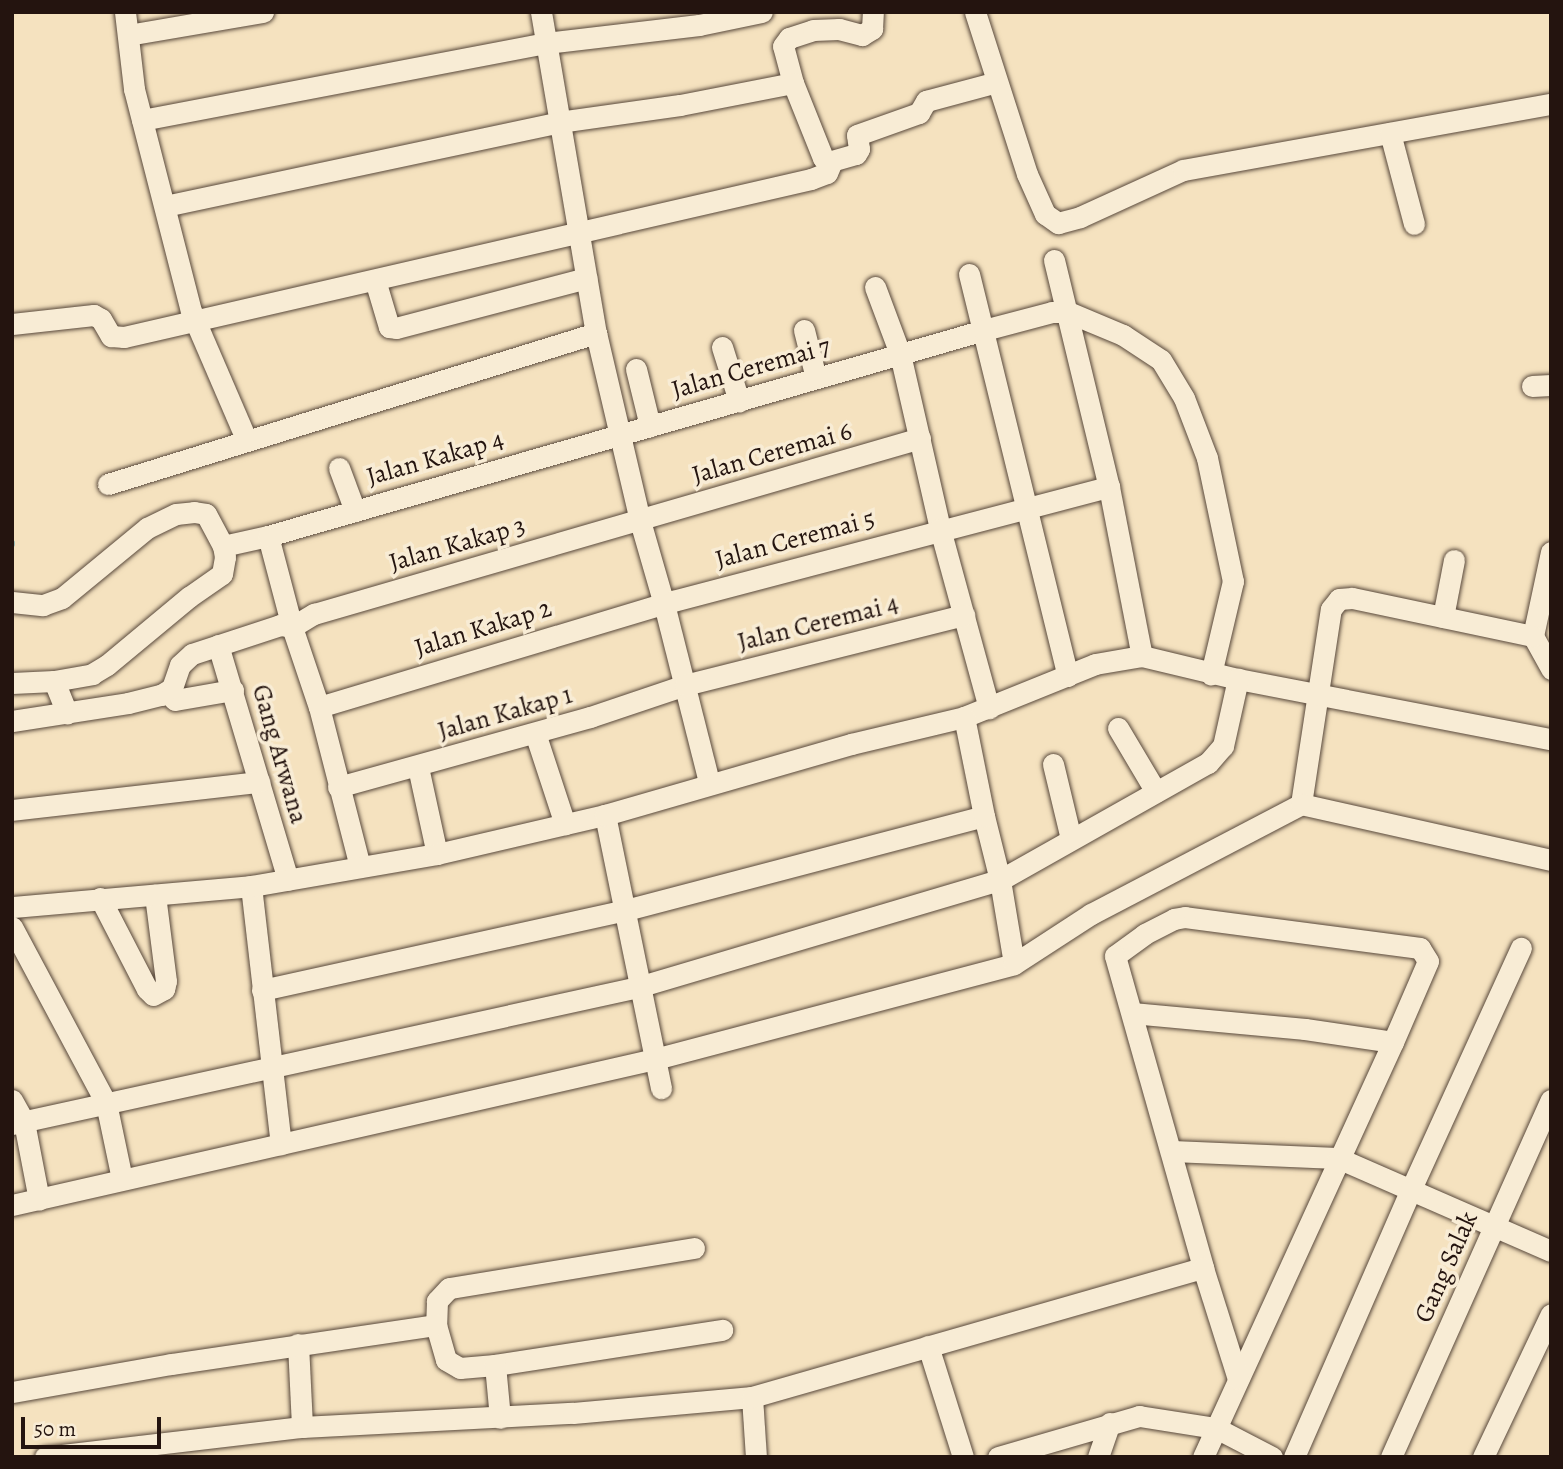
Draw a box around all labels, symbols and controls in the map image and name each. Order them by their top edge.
street label: Jalan Ceremai 7 [668,330,834,406]
street label: Jalan Ceremai 6 [689,415,855,491]
street label: Jalan Kakap 4 [363,424,507,492]
street label: Jalan Ceremai 5 [712,503,878,575]
street label: Jalan Kakap 3 [385,510,529,578]
street label: Jalan Ceremai 4 [734,588,902,658]
street label: Jalan Kakap 2 [411,592,555,664]
street label: Jalan Kakap 1 [434,679,576,747]
street label: Gang Arwana [245,681,315,827]
street label: Gang Salak [1408,1207,1484,1327]
scale bar [24,1402,164,1446]
text: 50 m [34,1415,76,1443]

